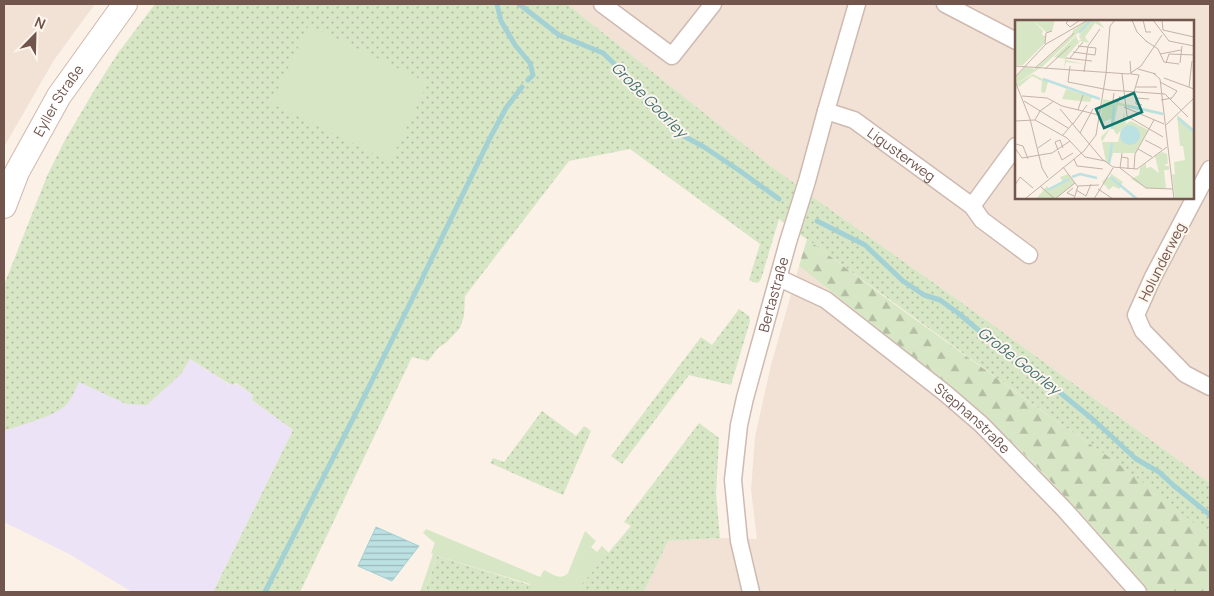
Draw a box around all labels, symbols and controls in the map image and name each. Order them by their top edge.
north arrow [10,10,60,60]
text: N [32,12,49,33]
inset map [1015,20,1194,199]
water label: Große Goorley [607,57,693,144]
street label: Eyller Straße [29,61,88,140]
street label: Ligusterweg [864,123,940,185]
street label: Holunderweg [1134,219,1190,304]
street label: Bertastraße [754,255,792,334]
water label: Große Goorley [974,322,1067,401]
street label: Stephanstraße [931,378,1015,457]

